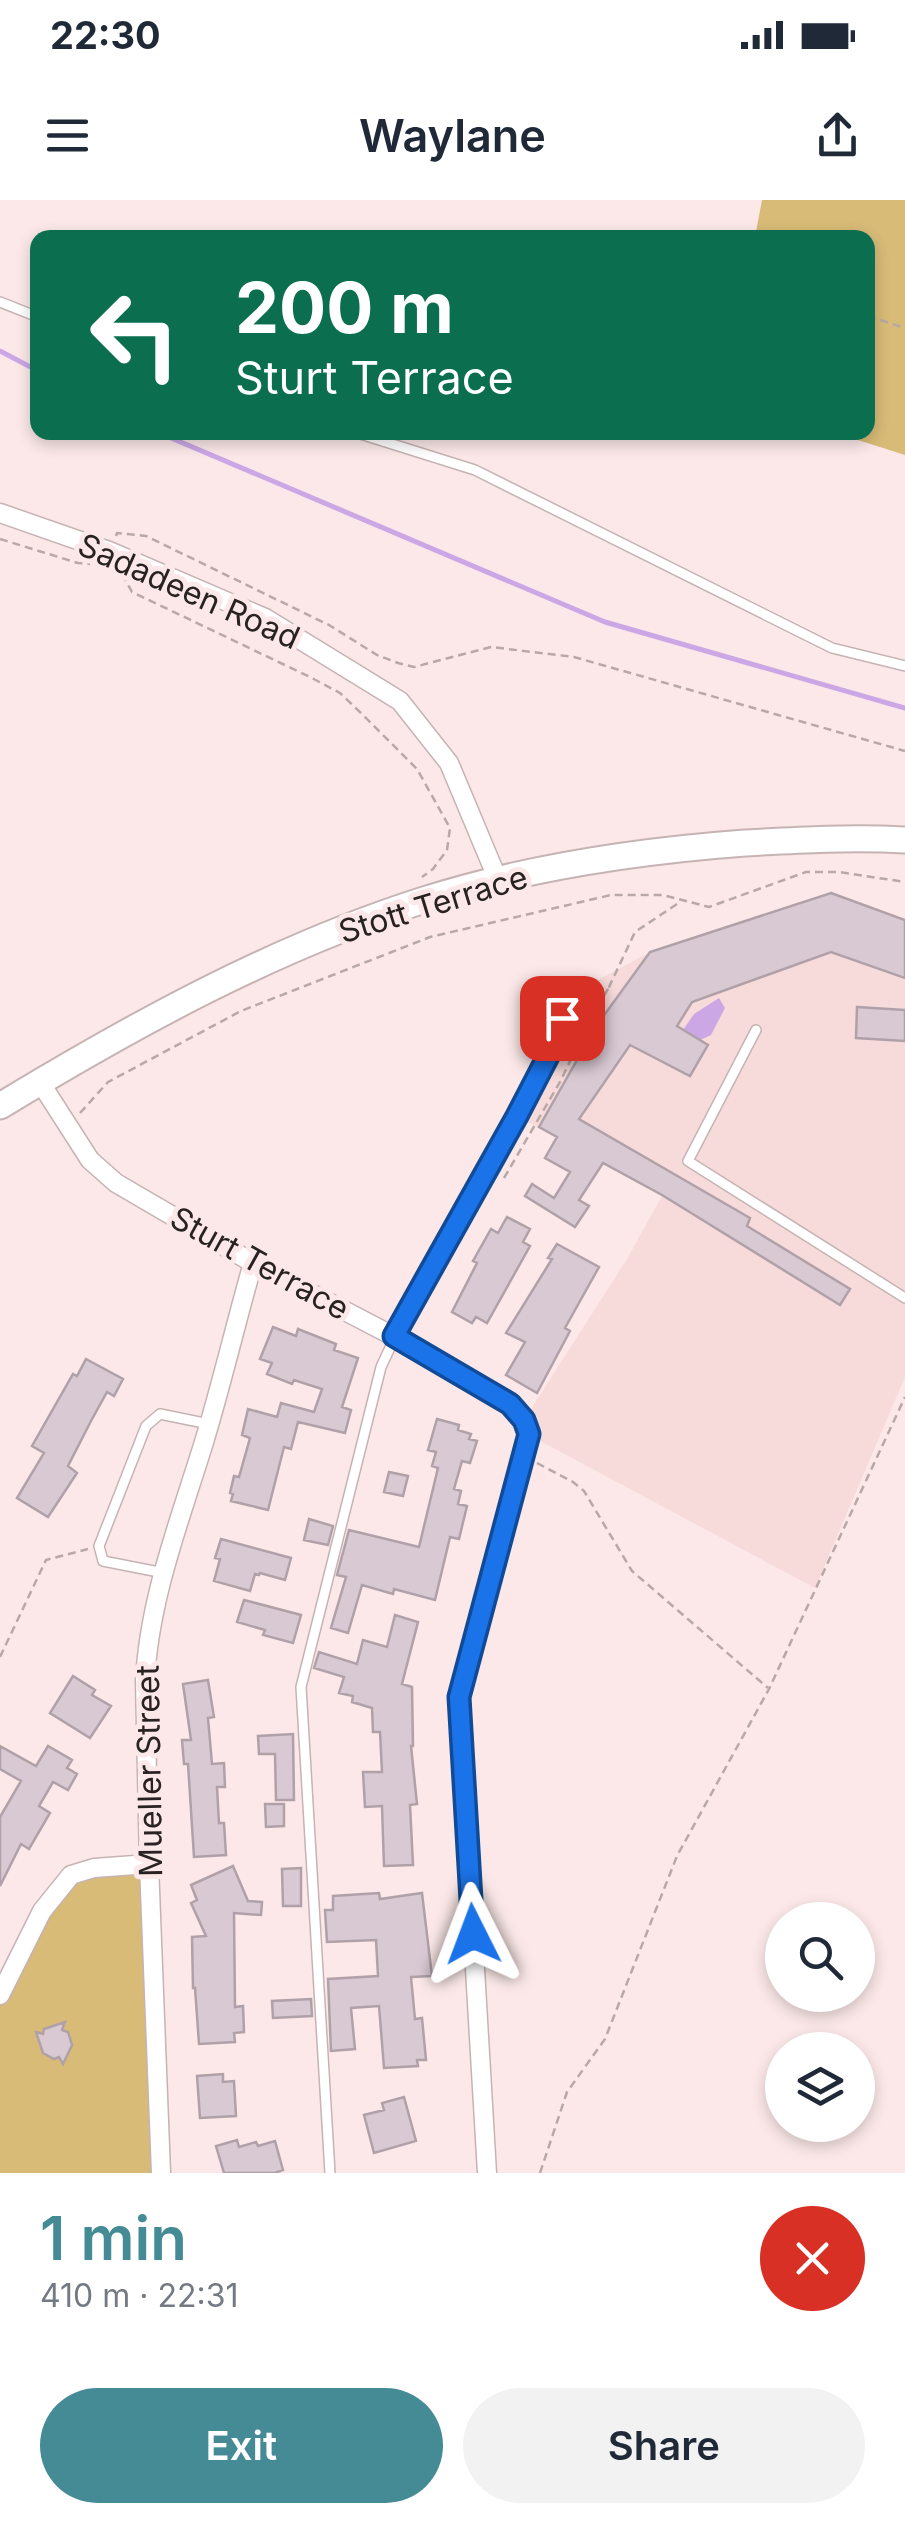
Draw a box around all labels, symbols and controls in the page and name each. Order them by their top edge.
text: 22:30 [50,12,161,58]
icon: menu [40,108,95,163]
text: Waylane [359,108,546,163]
icon: share [810,108,865,163]
text: 200 m [235,265,454,350]
icon: left [70,270,200,400]
text: Sturt Terrace [235,350,514,405]
street label: Sadadeen Road [72,525,306,657]
street label: Stott Terrace [334,857,532,951]
pin [520,976,605,1061]
icon: arrive [535,991,590,1046]
street label: Sturt Terrace [164,1198,356,1328]
street label: Mueller Street [128,1665,170,1877]
position arrow [421,1882,525,1986]
map controls [765,1902,875,2142]
button: search [765,1902,875,2012]
button: layers [765,2032,875,2142]
text: 1 min [40,2202,187,2274]
button: close [760,2206,865,2311]
text: 410 m · 22:31 [40,2276,239,2315]
button: Exit [40,2388,443,2503]
button: Share [463,2388,865,2503]

